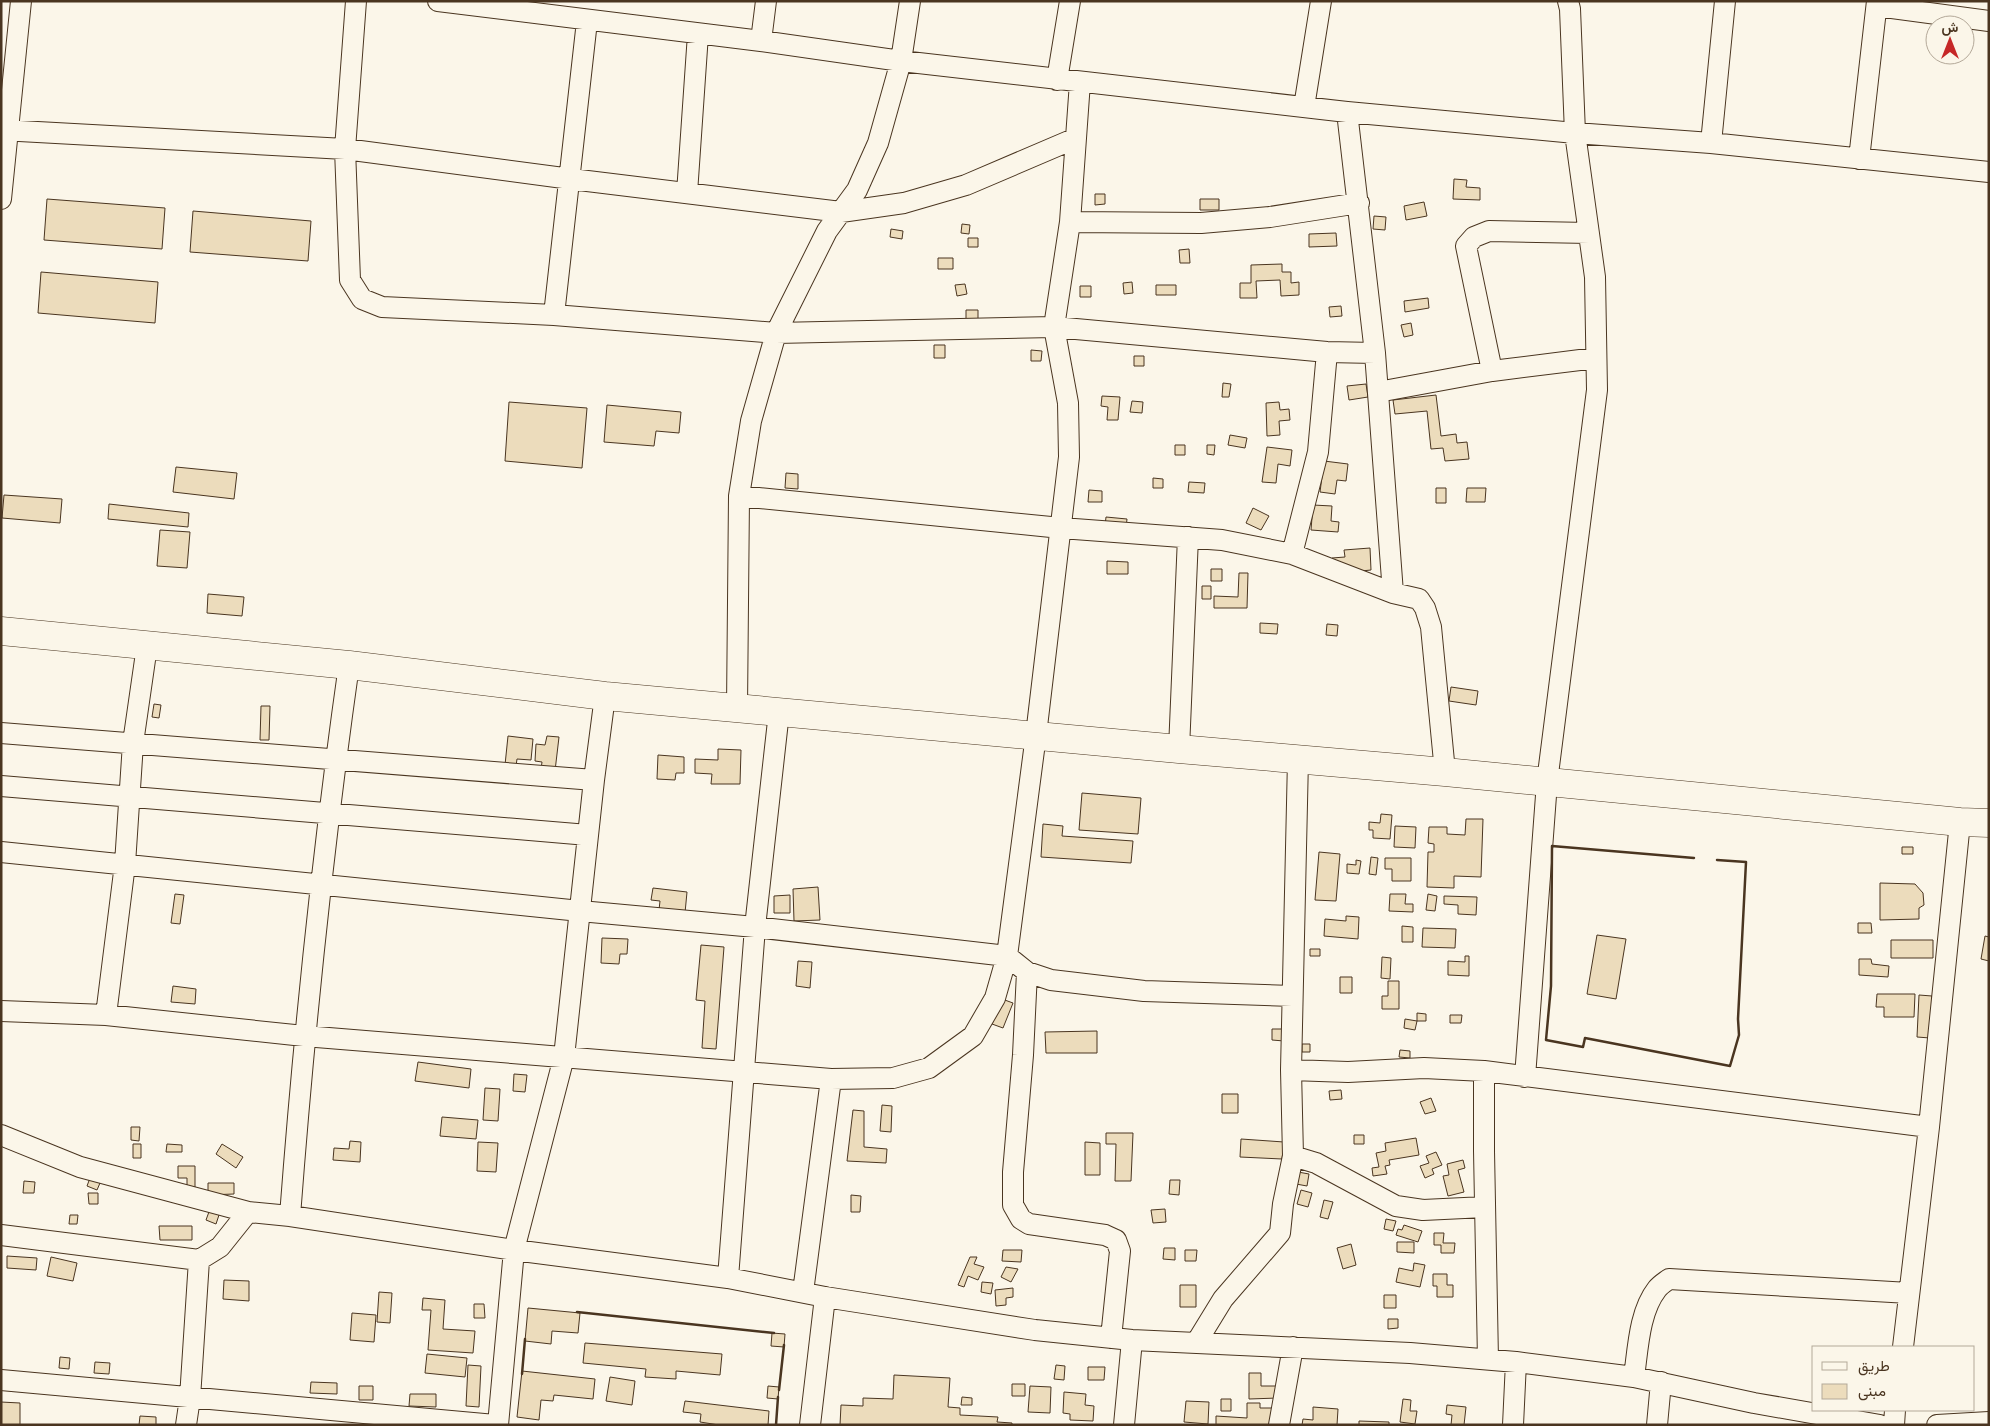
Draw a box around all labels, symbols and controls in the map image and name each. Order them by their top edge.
north arrow [1925,15,1975,65]
text: ش [1942,17,1959,36]
legend [1812,1346,1975,1411]
text: طريق [1858,1355,1890,1376]
text: مبنى [1858,1380,1886,1401]

